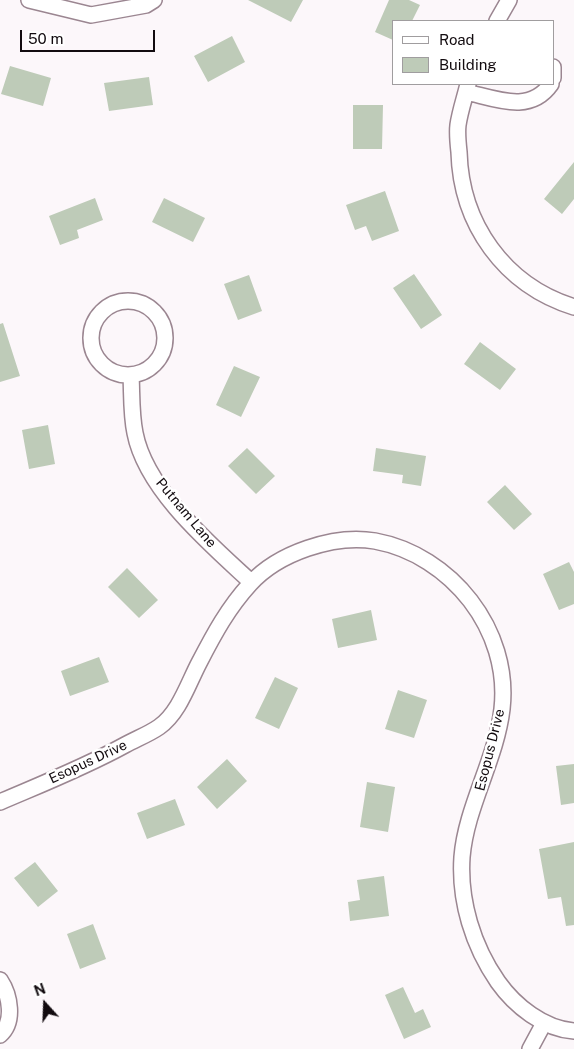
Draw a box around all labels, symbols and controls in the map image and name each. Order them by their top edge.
scale bar [22,20,158,52]
legend [392,20,554,85]
text: 50 m [28,30,63,47]
text: Road [439,31,475,48]
text: Building [439,56,497,73]
street label: Putnam Lane [152,475,220,551]
street label: Esopus Drive [472,707,508,793]
street label: Esopus Drive [46,737,130,787]
north arrow [20,979,70,1029]
text: N [32,981,48,999]

